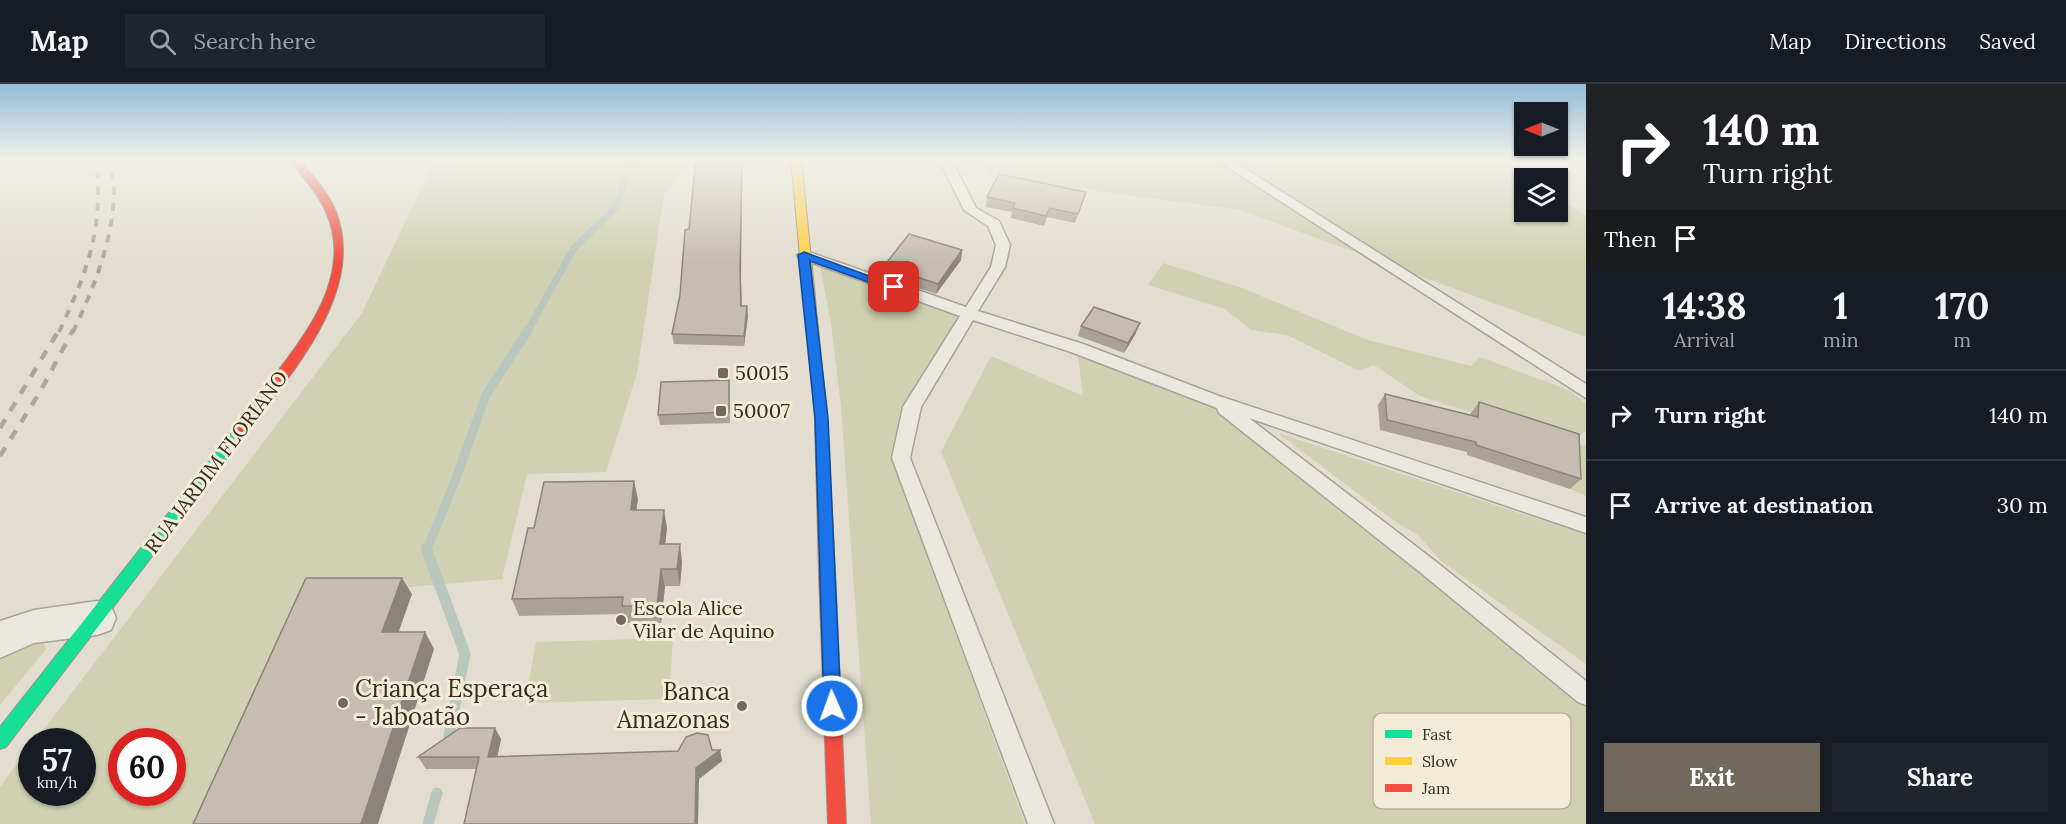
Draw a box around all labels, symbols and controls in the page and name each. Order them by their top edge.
search box [125,14,545,68]
text: Map [30,23,89,59]
icon: search [146,25,179,58]
text: Search here [194,27,316,55]
text: Map [1769,28,1812,55]
text: Directions [1845,28,1946,55]
text: Saved [1979,28,2036,55]
north arrow [1514,102,1568,156]
map controls [1514,102,1568,222]
text: 140 m [1703,103,1819,157]
icon: right [1604,108,1682,186]
text: Turn right [1703,156,1832,190]
button: layers [1514,168,1568,222]
icon: arrive [1669,222,1702,255]
text: Then [1604,225,1657,253]
pin [868,261,919,312]
icon: arrive [877,270,910,303]
text: 14:38 [1662,283,1747,329]
text: 1 [1834,283,1848,329]
text: 170 [1935,283,1990,329]
text: Arrival [1674,327,1735,352]
text: min [1823,327,1859,352]
text: m [1953,327,1971,352]
place label: 50015 [735,360,789,385]
street label: RUA JARDIM FLORIANO [139,365,293,558]
marker: 50015 [716,366,730,380]
place label: 50007 [733,398,790,423]
icon: right [1604,399,1637,432]
text: Turn right [1655,401,1766,429]
text: 140 m [1989,401,2048,429]
marker: 50007 [714,404,728,418]
icon: arrive [1604,489,1637,522]
text: Arrive at destination [1655,491,1873,519]
text: 30 m [1997,491,2048,519]
place label: Escola Alice Vilar de Aquino [632,595,775,643]
marker: Escola Alice Vilar de Aquino [614,613,628,627]
place label: Criança Esperaça - Jaboatão [355,673,548,732]
position arrow [800,674,864,738]
place label: Banca Amazonas [616,676,730,735]
marker: Criança Esperaça - Jaboatão [336,696,350,710]
marker: Banca Amazonas [735,699,749,713]
legend [1373,713,1571,809]
text: Fast [1422,724,1453,744]
speed limit sign: 60 [108,728,186,806]
text: 57 [42,741,72,779]
button: Exit [1604,743,1820,812]
button: Share [1832,743,2048,812]
text: Slow [1422,751,1458,771]
text: km/h [37,773,77,792]
text: Jam [1421,778,1450,798]

